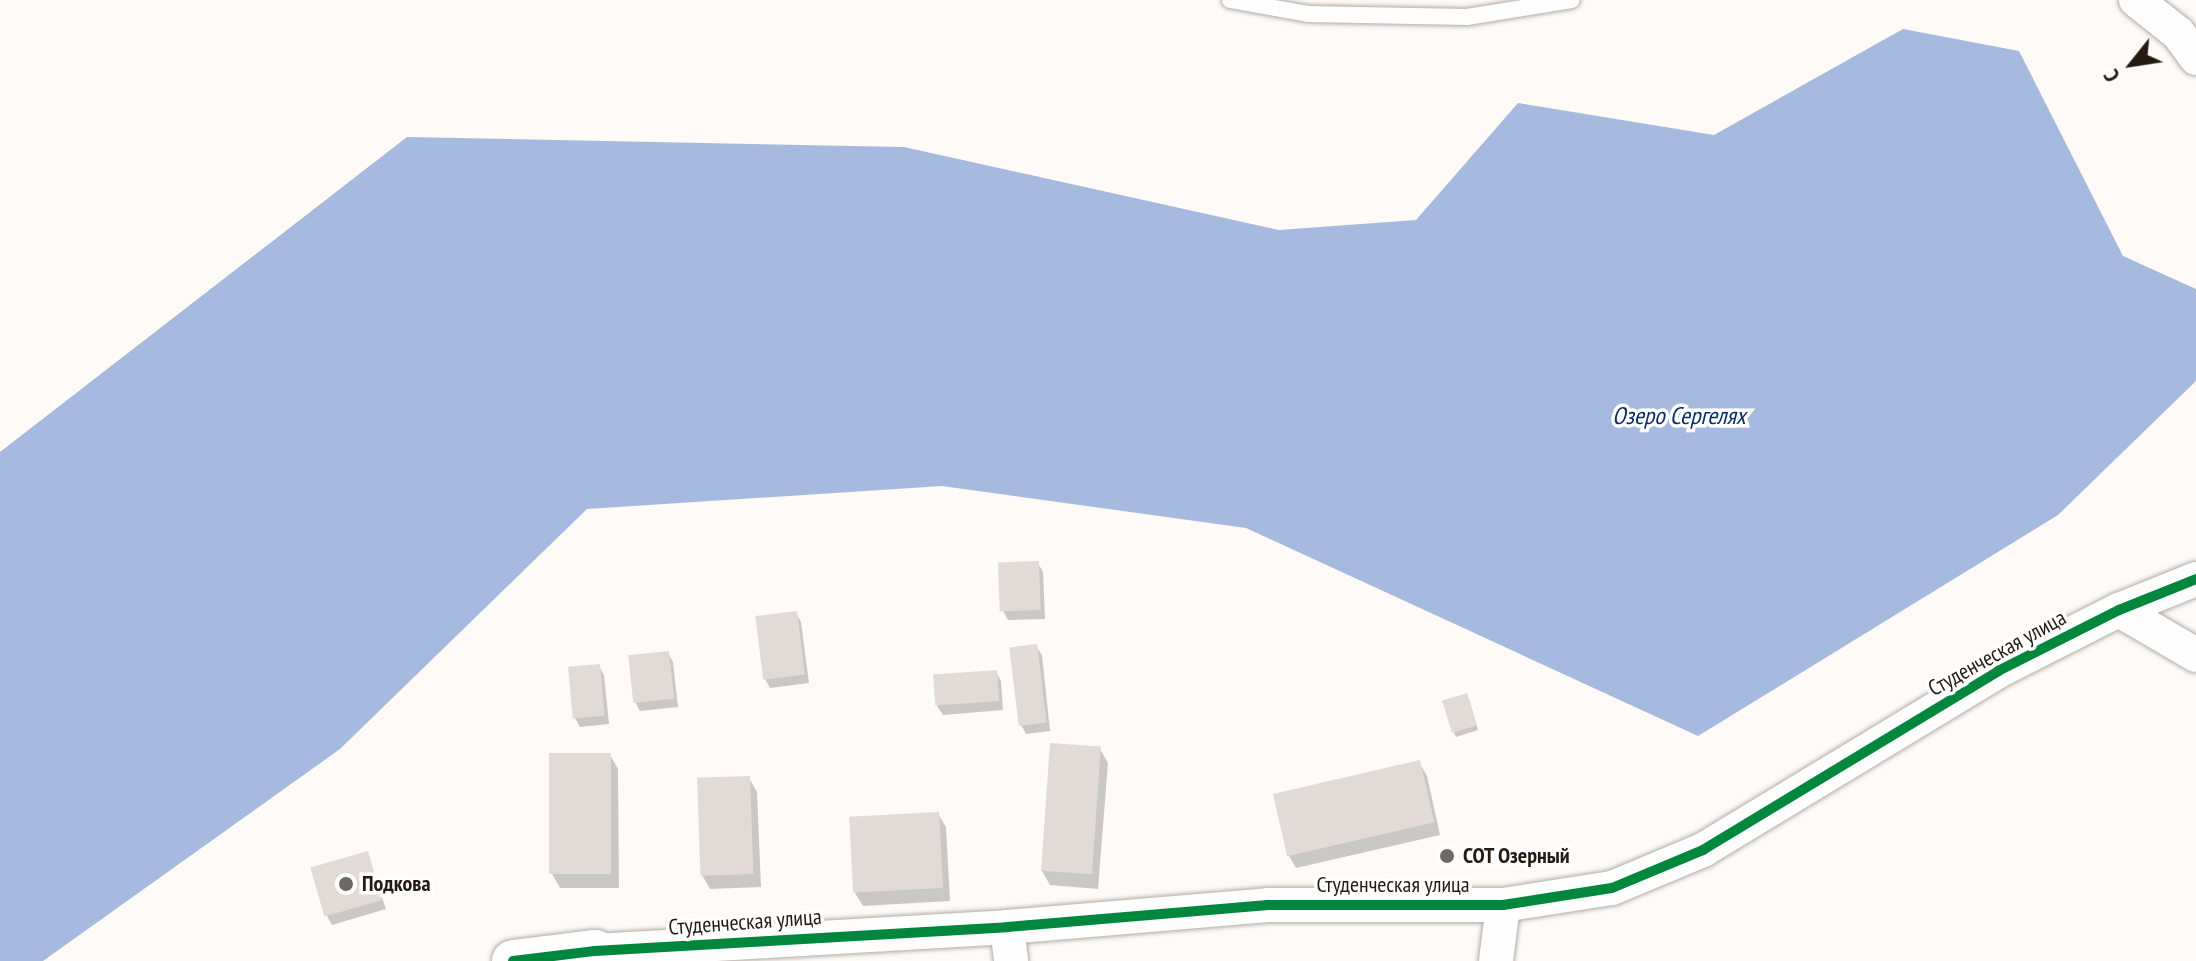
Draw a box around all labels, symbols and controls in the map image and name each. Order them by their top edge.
north arrow [2092,24,2172,104]
text: С [2097,65,2126,87]
water label: Озеро Сергелях [1612,402,1746,430]
street label: Студенческая улица [1924,604,2070,702]
place label: СОТ Озерный [1463,843,1571,869]
marker: СОТ Озерный [1438,847,1456,865]
place label: Подкова [362,871,431,897]
street label: Студенческая улица [1316,872,1470,898]
marker: Подкова [337,875,355,893]
street label: Студенческая улица [668,903,822,941]

